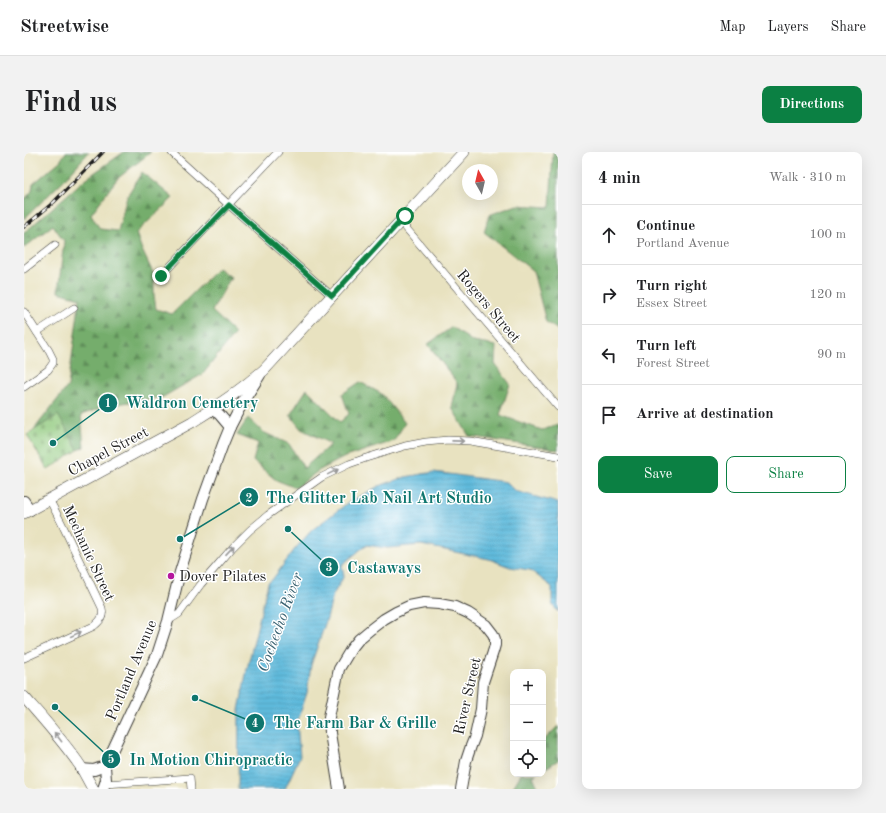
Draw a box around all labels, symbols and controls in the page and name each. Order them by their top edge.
text: Streetwise [20,18,109,37]
text: Map [720,20,746,34]
text: Layers [768,20,809,34]
text: Share [831,20,866,34]
button: Directions [762,86,862,123]
text: Find us [24,90,117,118]
north arrow [462,164,498,200]
text: 4 min [598,170,641,187]
text: Walk · 310 m [769,171,846,184]
route start [396,207,414,225]
text: Continue [636,219,695,234]
icon: ahead [598,224,620,246]
text: 100 m [809,228,846,241]
text: Portland Avenue [636,237,729,250]
route end [152,267,170,285]
street label: Rogers Street [453,268,522,346]
text: Turn right [636,279,707,294]
icon: right [598,284,620,306]
text: 120 m [809,288,846,301]
text: Essex Street [636,297,707,310]
text: Turn left [636,339,696,354]
icon: left [598,344,620,366]
text: 90 m [817,348,846,361]
text: Forest Street [636,357,710,370]
callout: Waldron Cemetery [98,389,267,417]
text: Waldron Cemetery [126,396,258,412]
text: 1 [105,398,111,410]
icon: arrive [598,404,620,426]
text: Arrive at destination [636,407,774,422]
street label: Chapel Street [66,425,151,480]
one-way arrow [451,437,464,444]
button: Save [598,456,718,493]
button: Share [726,456,846,493]
one-way arrow [327,468,339,475]
callout: The Glitter Lab Nail Art Studio [239,483,500,511]
text: The Glitter Lab Nail Art Studio [266,491,492,507]
text: 2 [246,493,253,505]
street label: Mechanic Street [59,503,116,604]
one-way arrow [225,545,235,555]
callout: Castaways [319,553,429,581]
text: Castaways [347,561,421,577]
text: 3 [326,562,333,574]
place label: Dover Pilates [179,570,266,585]
water label: Cochecho River [256,570,307,674]
marker: Dover Pilates [166,571,176,581]
street label: Portland Avenue [104,618,160,723]
one-way arrow [70,630,82,637]
street label: River Street [452,656,485,737]
map controls [510,669,546,777]
button: + [510,669,546,705]
button: − [510,705,546,741]
callout: The Farm Bar & Grille [245,709,445,737]
text: The Farm Bar & Grille [273,716,437,732]
text: 4 [252,718,259,730]
one-way arrow [54,732,62,743]
button: locate [510,741,546,777]
callout: In Motion Chiropractic [101,745,301,773]
text: 5 [108,753,115,766]
text: In Motion Chiropractic [129,753,293,769]

